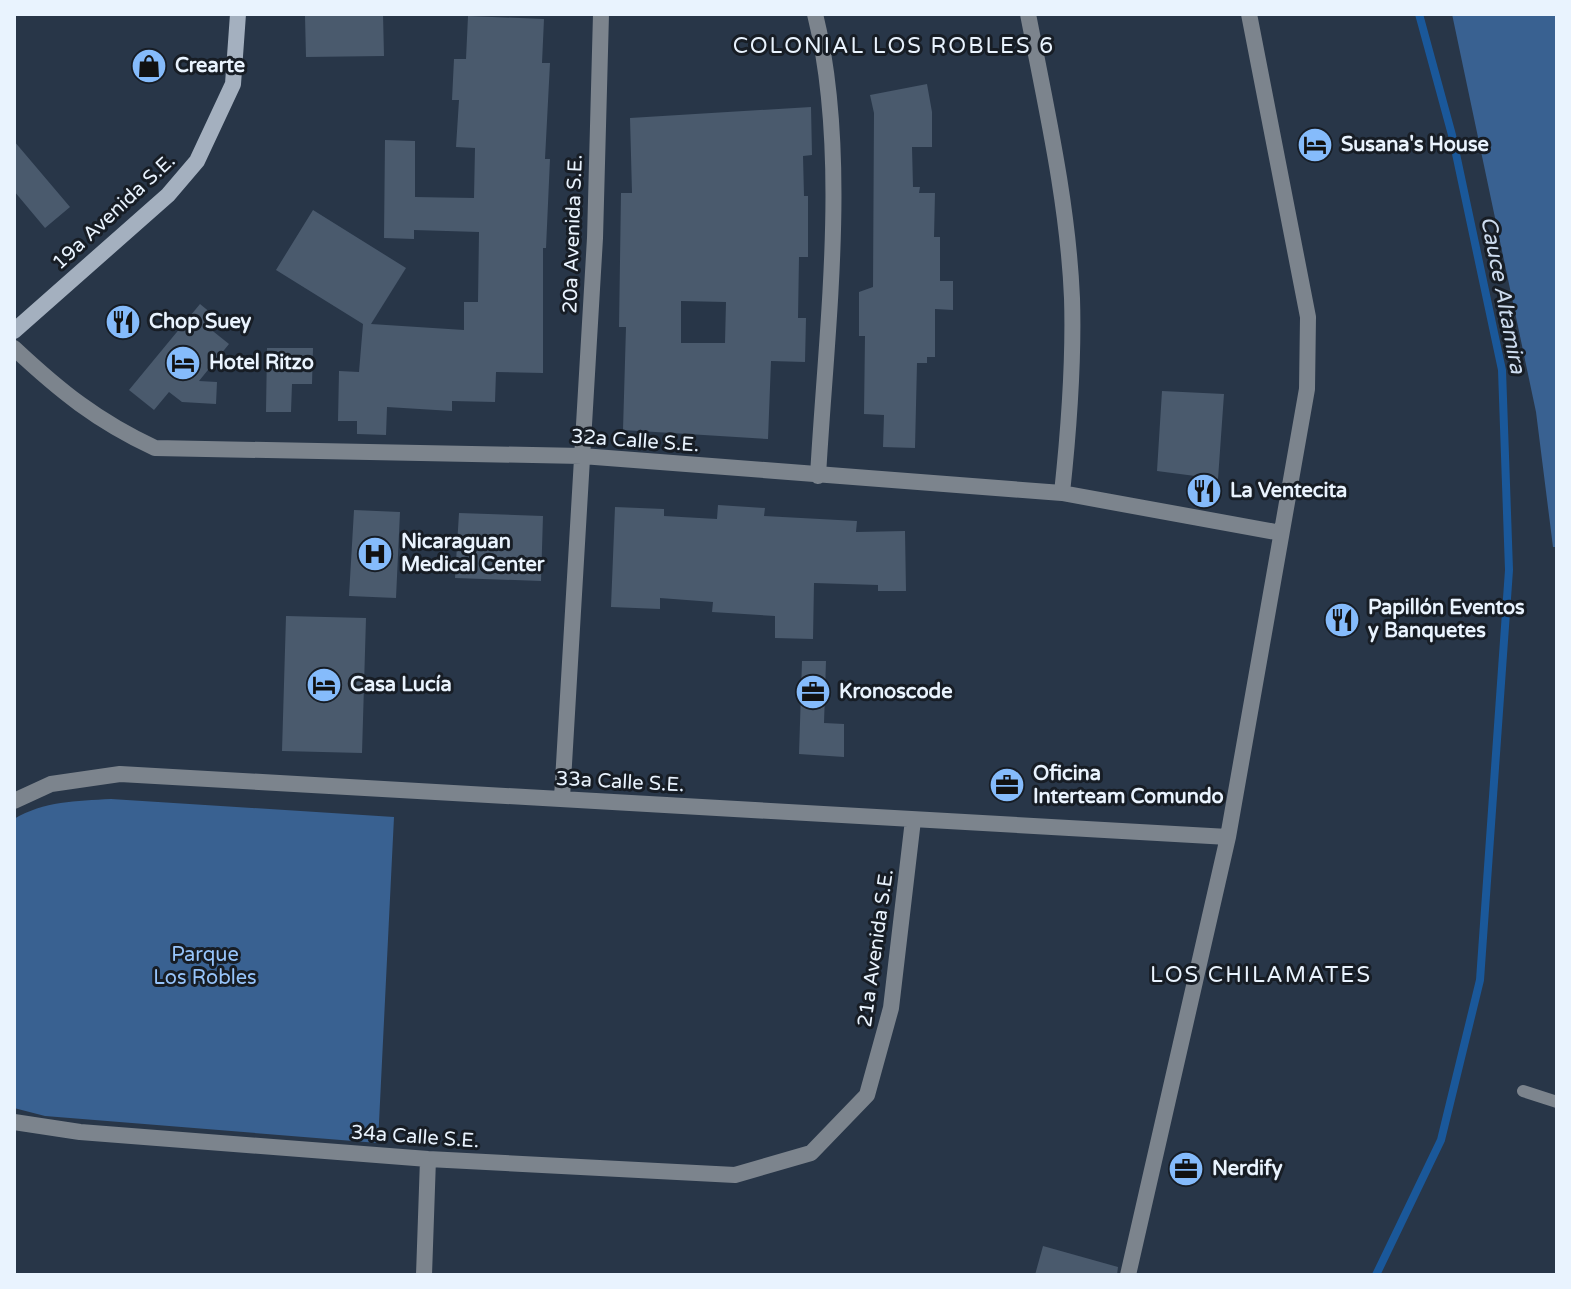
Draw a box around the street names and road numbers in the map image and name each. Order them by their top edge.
street label: 19a Avenida S.E. [48,149,180,275]
street label: 20a Avenida S.E. [558,154,588,314]
street label: 32a Calle S.E. [570,425,700,457]
street label: 33a Calle S.E. [555,767,685,797]
street label: 21a Avenida S.E. [853,867,899,1029]
street label: 34a Calle S.E. [350,1121,480,1153]

